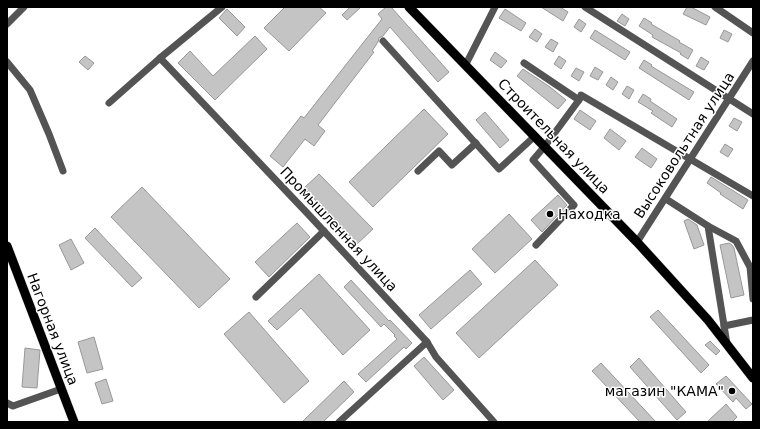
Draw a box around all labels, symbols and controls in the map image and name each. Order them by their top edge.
street label: Высоковольтная улица [631,69,737,221]
street label: Строительная улица [495,75,613,197]
street label: Промышленная улица [277,164,401,294]
place label: Находка [558,206,621,222]
marker: Находка [545,209,555,219]
street label: Нагорная улица [24,271,82,387]
place label: магазин "КАМА" [605,383,724,399]
marker: магазин "КАМА" [727,386,737,396]

